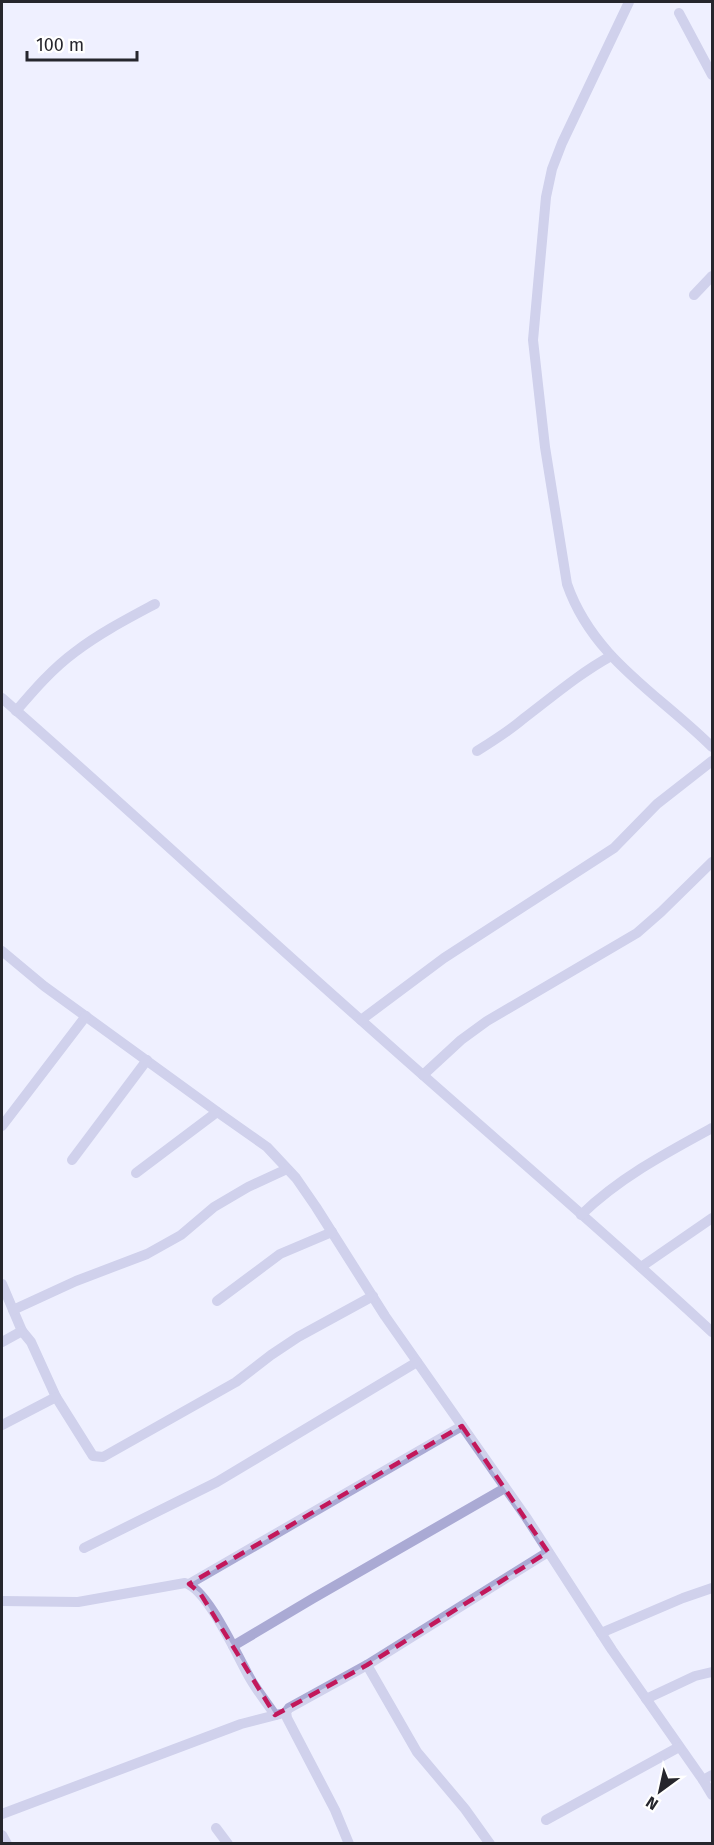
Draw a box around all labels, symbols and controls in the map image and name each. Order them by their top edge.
scale bar [27,24,136,62]
text: 100 m [36,34,84,56]
north arrow [630,1761,690,1821]
text: N [642,1792,662,1814]

